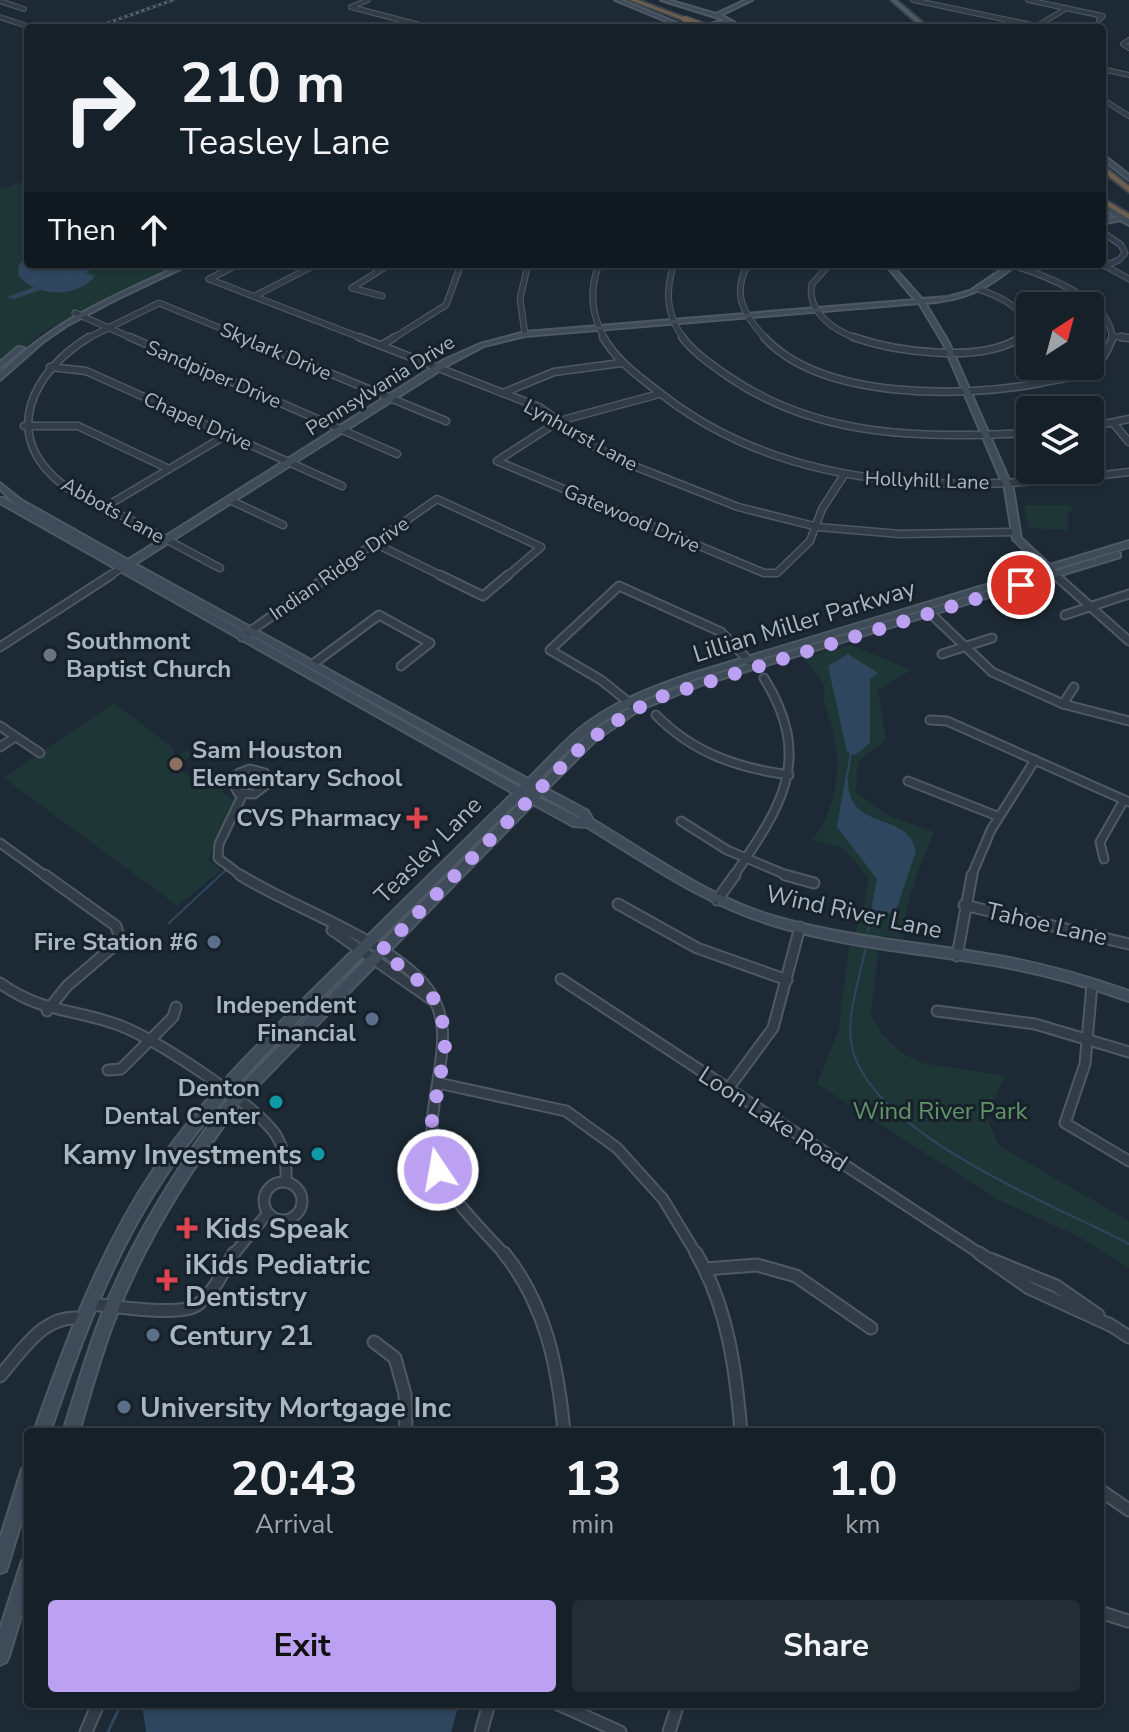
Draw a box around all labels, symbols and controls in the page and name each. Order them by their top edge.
text: 210 m [180,45,345,122]
icon: right [48,56,152,160]
text: Teasley Lane [180,118,390,167]
icon: ahead [132,208,176,252]
text: Then [48,210,116,251]
north arrow [1016,292,1104,380]
map controls [1016,292,1104,484]
street label: Skylark Drive [216,316,336,387]
street label: Pennsylvania Drive [301,329,460,442]
street label: Sandpiper Drive [142,334,285,415]
street label: Chapel Drive [139,385,256,457]
street label: Lynhurst Lane [519,393,643,478]
button: layers [1016,396,1104,484]
street label: Hollyhill Lane [864,465,990,496]
street label: Abbots Lane [56,471,169,550]
street label: Gatewood Drive [559,478,704,559]
street label: Indian Ridge Drive [264,510,414,627]
pin [987,551,1055,619]
icon: arrive [999,563,1043,607]
street label: Lillian Miller Parkway [689,572,920,670]
place label: Southmont Baptist Church [66,625,231,685]
marker: Southmont Baptist Church [41,646,59,664]
place label: Sam Houston Elementary School [192,734,403,794]
marker: Sam Houston Elementary School [167,755,185,773]
street label: Teasley Lane [367,789,489,911]
place label: CVS Pharmacy [236,802,401,834]
marker: CVS Pharmacy [408,809,426,827]
street label: Wind River Lane [763,878,945,946]
street label: Tahoe Lane [983,895,1111,953]
place label: Fire Station #6 [34,926,198,958]
marker: Fire Station #6 [205,933,223,951]
place label: Independent Financial [216,989,357,1049]
marker: Independent Financial [363,1010,381,1028]
street label: Loon Lake Road [692,1059,854,1179]
place label: Denton Dental Center [104,1072,261,1132]
marker: Denton Dental Center [267,1093,285,1111]
park label: Wind River Park [852,1095,1029,1127]
position arrow [396,1128,480,1212]
place label: Kamy Investments [63,1136,302,1174]
marker: Kamy Investments [309,1145,327,1163]
place label: Kids Speak [205,1210,350,1248]
marker: Kids Speak [176,1217,198,1239]
place label: iKids Pediatric Dentistry [185,1246,370,1316]
marker: iKids Pediatric Dentistry [156,1269,178,1291]
place label: Century 21 [169,1317,313,1355]
marker: Century 21 [144,1326,162,1344]
place label: University Mortgage Inc [140,1389,451,1427]
marker: University Mortgage Inc [115,1398,133,1416]
text: 20:43 [230,1446,358,1512]
text: 13 [564,1446,622,1512]
text: 1.0 [828,1446,898,1512]
text: Arrival [255,1507,333,1542]
text: min [571,1507,614,1542]
text: km [845,1507,880,1542]
button: Exit [48,1600,556,1692]
button: Share [572,1600,1080,1692]

